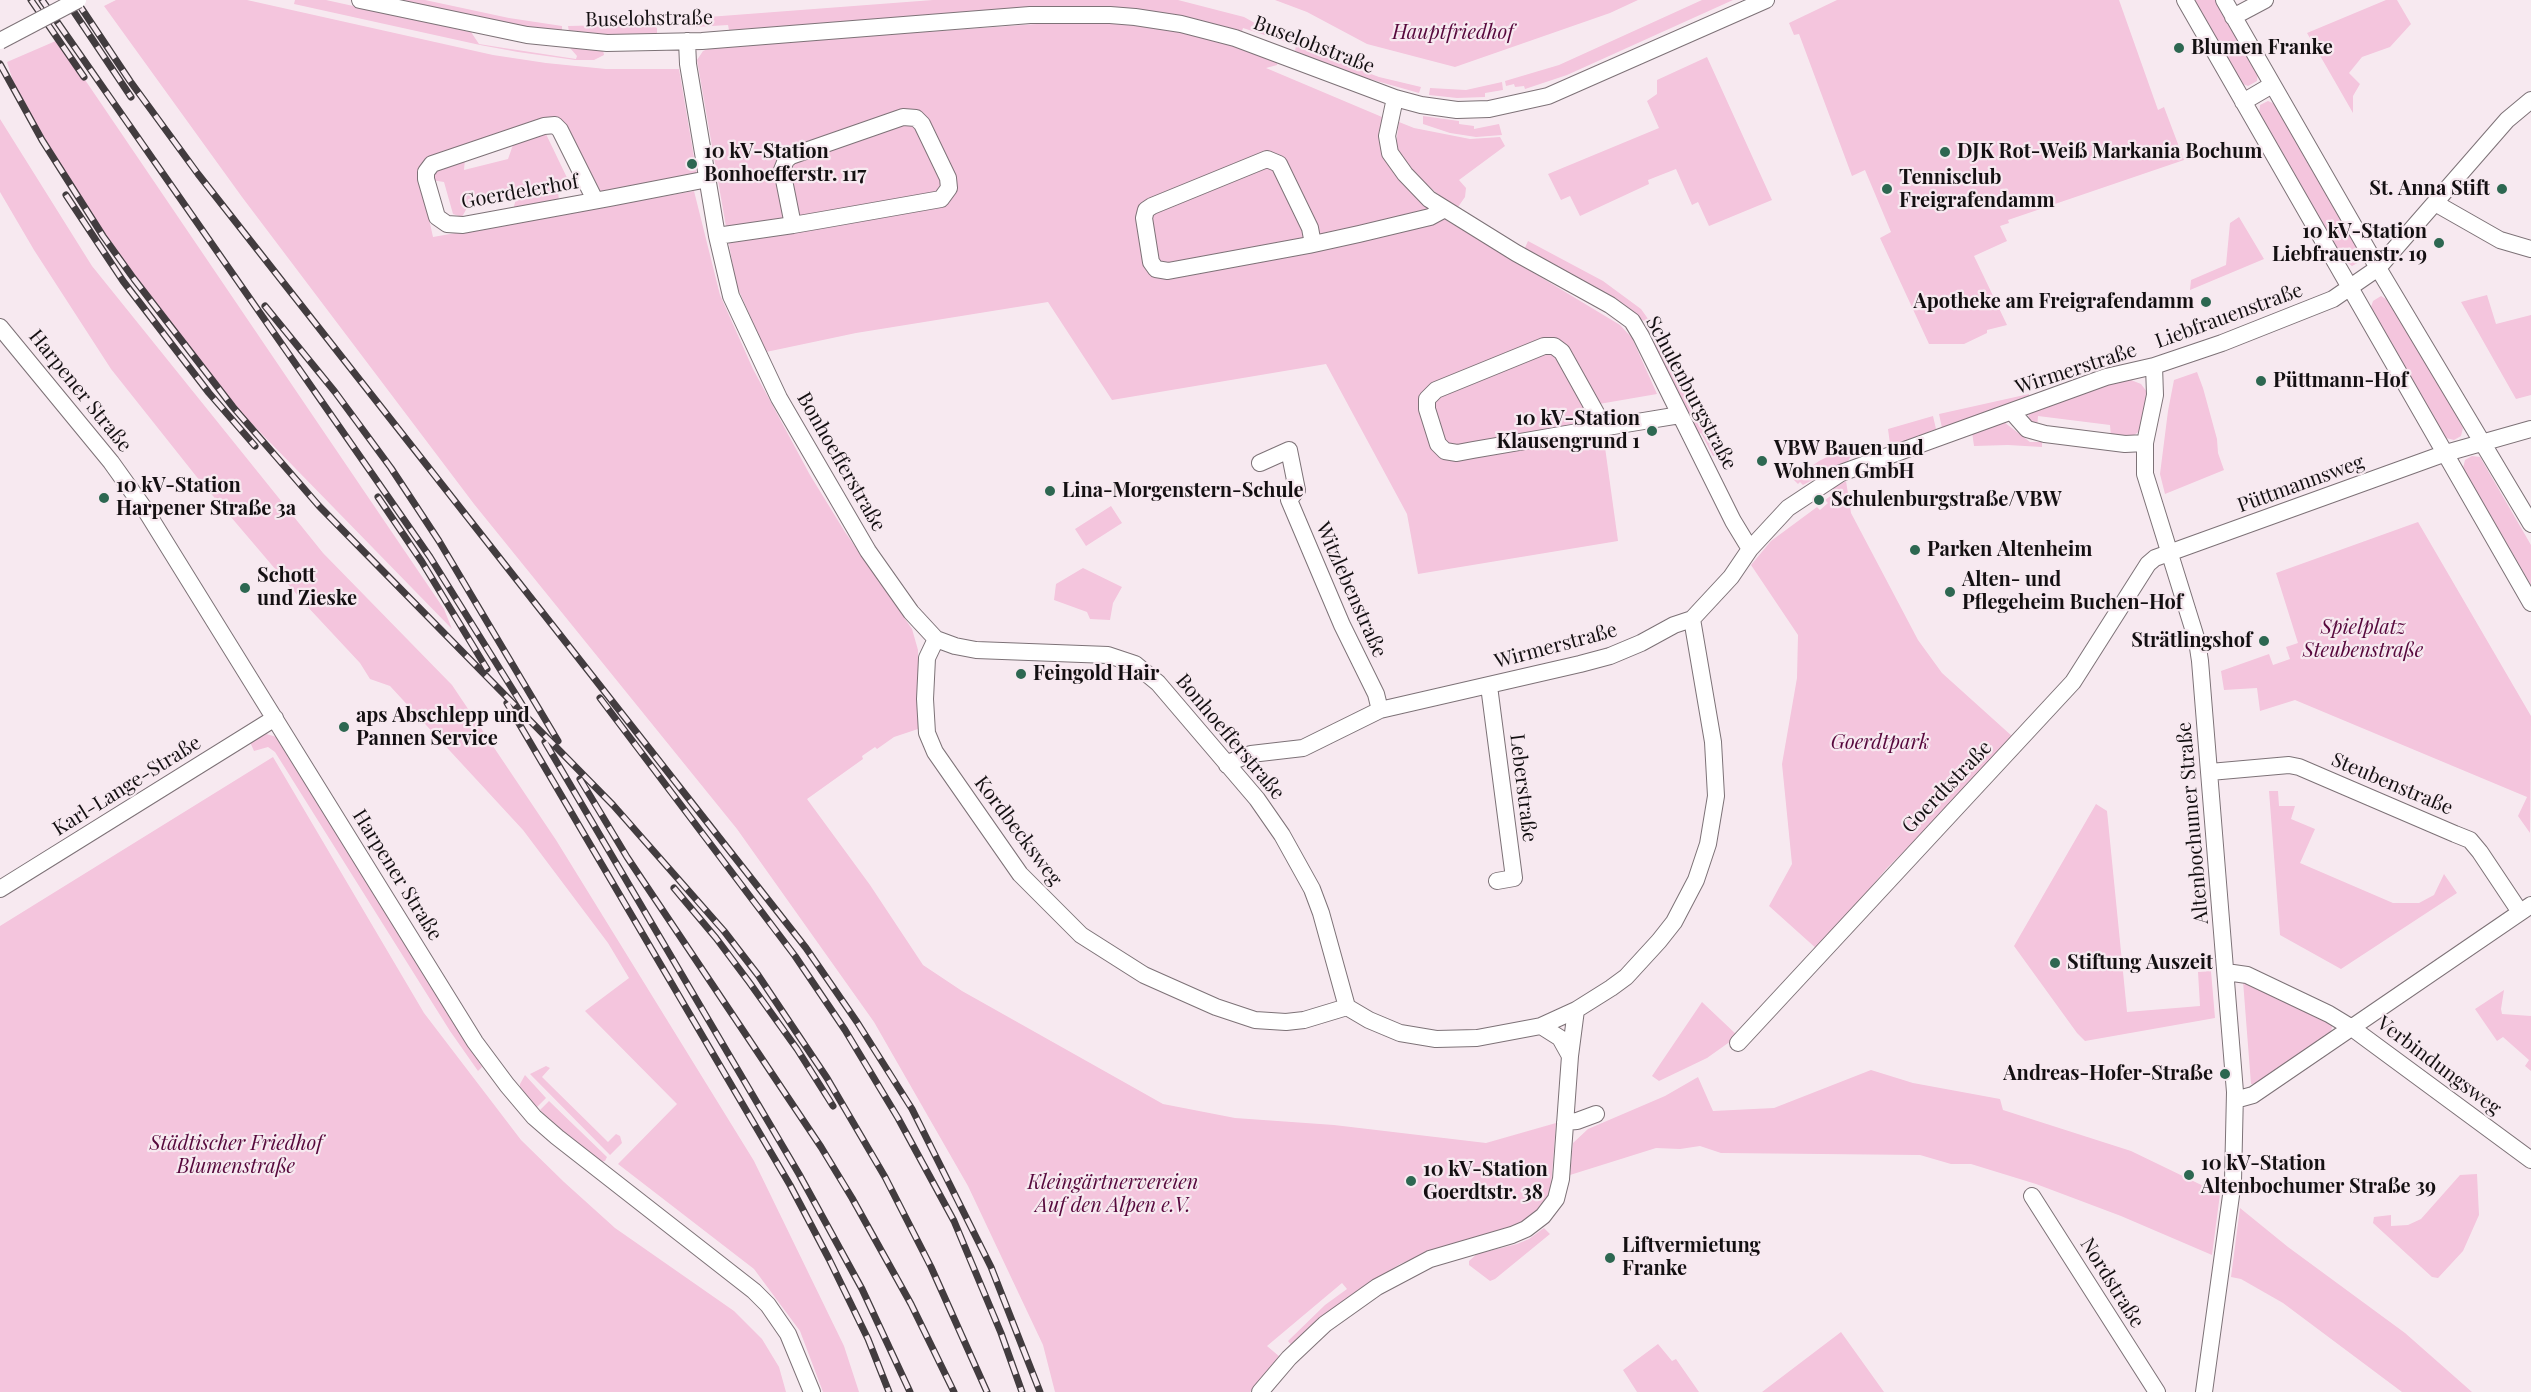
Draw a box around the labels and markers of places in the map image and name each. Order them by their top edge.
place label: Blumen Franke [2191,36,2333,60]
marker: Blumen Franke [2172,41,2186,55]
place label: 10 kV-Station Bonhoefferstr. 117 [704,140,866,187]
place label: DJK Rot-Weiß Markania Bochum [1957,140,2262,164]
marker: DJK Rot-Weiß Markania Bochum [1938,145,1952,159]
marker: 10 kV-Station Bonhoefferstr. 117 [685,157,699,171]
place label: Tennisclub Freigrafendamm [1899,166,2054,213]
place label: St. Anna Stift [2369,177,2490,201]
marker: Tennisclub Freigrafendamm [1880,182,1894,196]
marker: St. Anna Stift [2495,182,2509,196]
place label: 10 kV-Station Liebfrauenstr. 19 [2272,220,2427,267]
marker: 10 kV-Station Liebfrauenstr. 19 [2432,236,2446,250]
place label: Apotheke am Freigrafendamm [1914,290,2194,314]
marker: Apotheke am Freigrafendamm [2199,295,2213,309]
place label: Püttmann-Hof [2273,369,2408,393]
marker: Püttmann-Hof [2254,374,2268,388]
place label: 10 kV-Station Klausengrund 1 [1497,407,1640,454]
marker: 10 kV-Station Klausengrund 1 [1645,424,1659,438]
place label: VBW Bauen und Wohnen GmbH [1774,437,1924,484]
marker: VBW Bauen und Wohnen GmbH [1755,454,1769,468]
place label: 10 kV-Station Harpener Straße 3a [116,474,296,521]
place label: Lina-Morgenstern-Schule [1062,479,1304,503]
marker: Lina-Morgenstern-Schule [1043,484,1057,498]
place label: Schulenburgstraße/VBW [1831,488,2062,512]
marker: 10 kV-Station Harpener Straße 3a [97,491,111,505]
marker: Schulenburgstraße/VBW [1812,493,1826,507]
place label: Parken Altenheim [1927,538,2092,562]
marker: Parken Altenheim [1908,543,1922,557]
place label: Schott und Zieske [257,564,357,611]
place label: Alten- und Pflegeheim Buchen-Hof [1962,568,2183,615]
marker: Schott und Zieske [238,581,252,595]
marker: Alten- und Pflegeheim Buchen-Hof [1943,585,1957,599]
place label: Strätlingshof [2131,629,2252,653]
marker: Strätlingshof [2257,634,2271,648]
place label: Feingold Hair [1033,662,1159,686]
marker: Feingold Hair [1014,667,1028,681]
place label: aps Abschlepp und Pannen Service [356,704,530,751]
marker: aps Abschlepp und Pannen Service [337,720,351,734]
place label: Stiftung Auszeit [2067,951,2213,975]
marker: Stiftung Auszeit [2048,956,2062,970]
place label: Andreas-Hofer-Straße [2003,1062,2213,1086]
marker: Andreas-Hofer-Straße [2218,1067,2232,1081]
place label: 10 kV-Station Altenbochumer Straße 39 [2201,1152,2436,1199]
place label: 10 kV-Station Goerdtstr. 38 [1423,1158,1548,1205]
marker: 10 kV-Station Altenbochumer Straße 39 [2182,1168,2196,1182]
marker: 10 kV-Station Goerdtstr. 38 [1404,1174,1418,1188]
place label: Liftvermietung Franke [1622,1234,1761,1281]
marker: Liftvermietung Franke [1603,1251,1617,1265]

